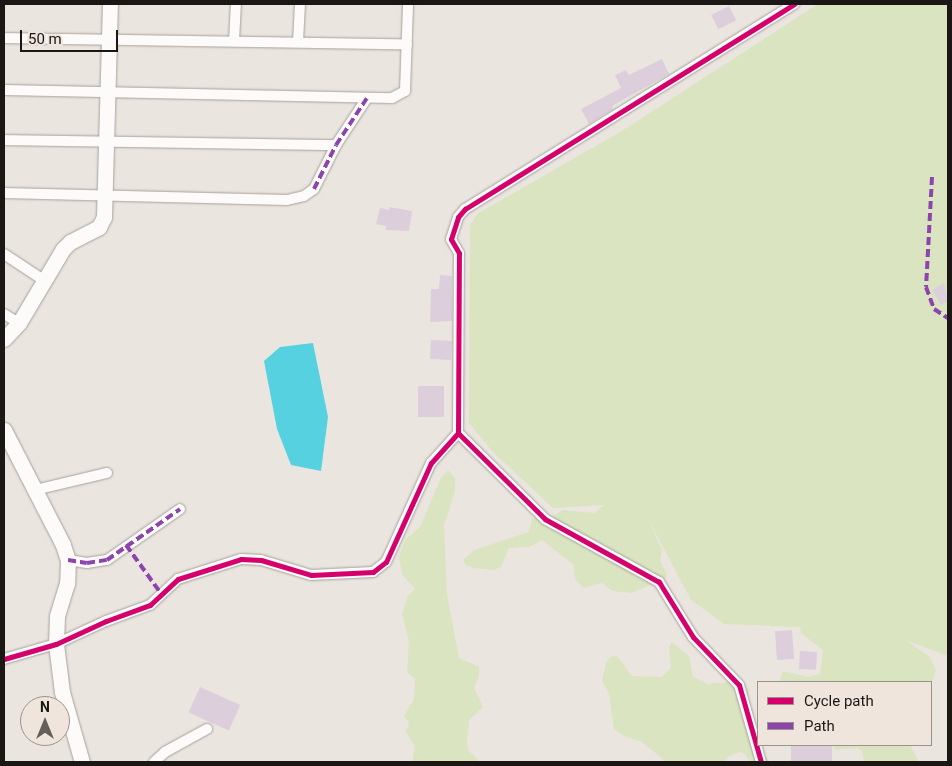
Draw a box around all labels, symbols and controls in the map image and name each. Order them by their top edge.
scale bar [22,20,120,52]
text: 50 m [28,30,62,48]
legend [757,681,932,746]
text: Cycle path [804,692,874,710]
north arrow [20,696,70,746]
text: N [40,699,50,715]
text: Path [804,717,835,735]

